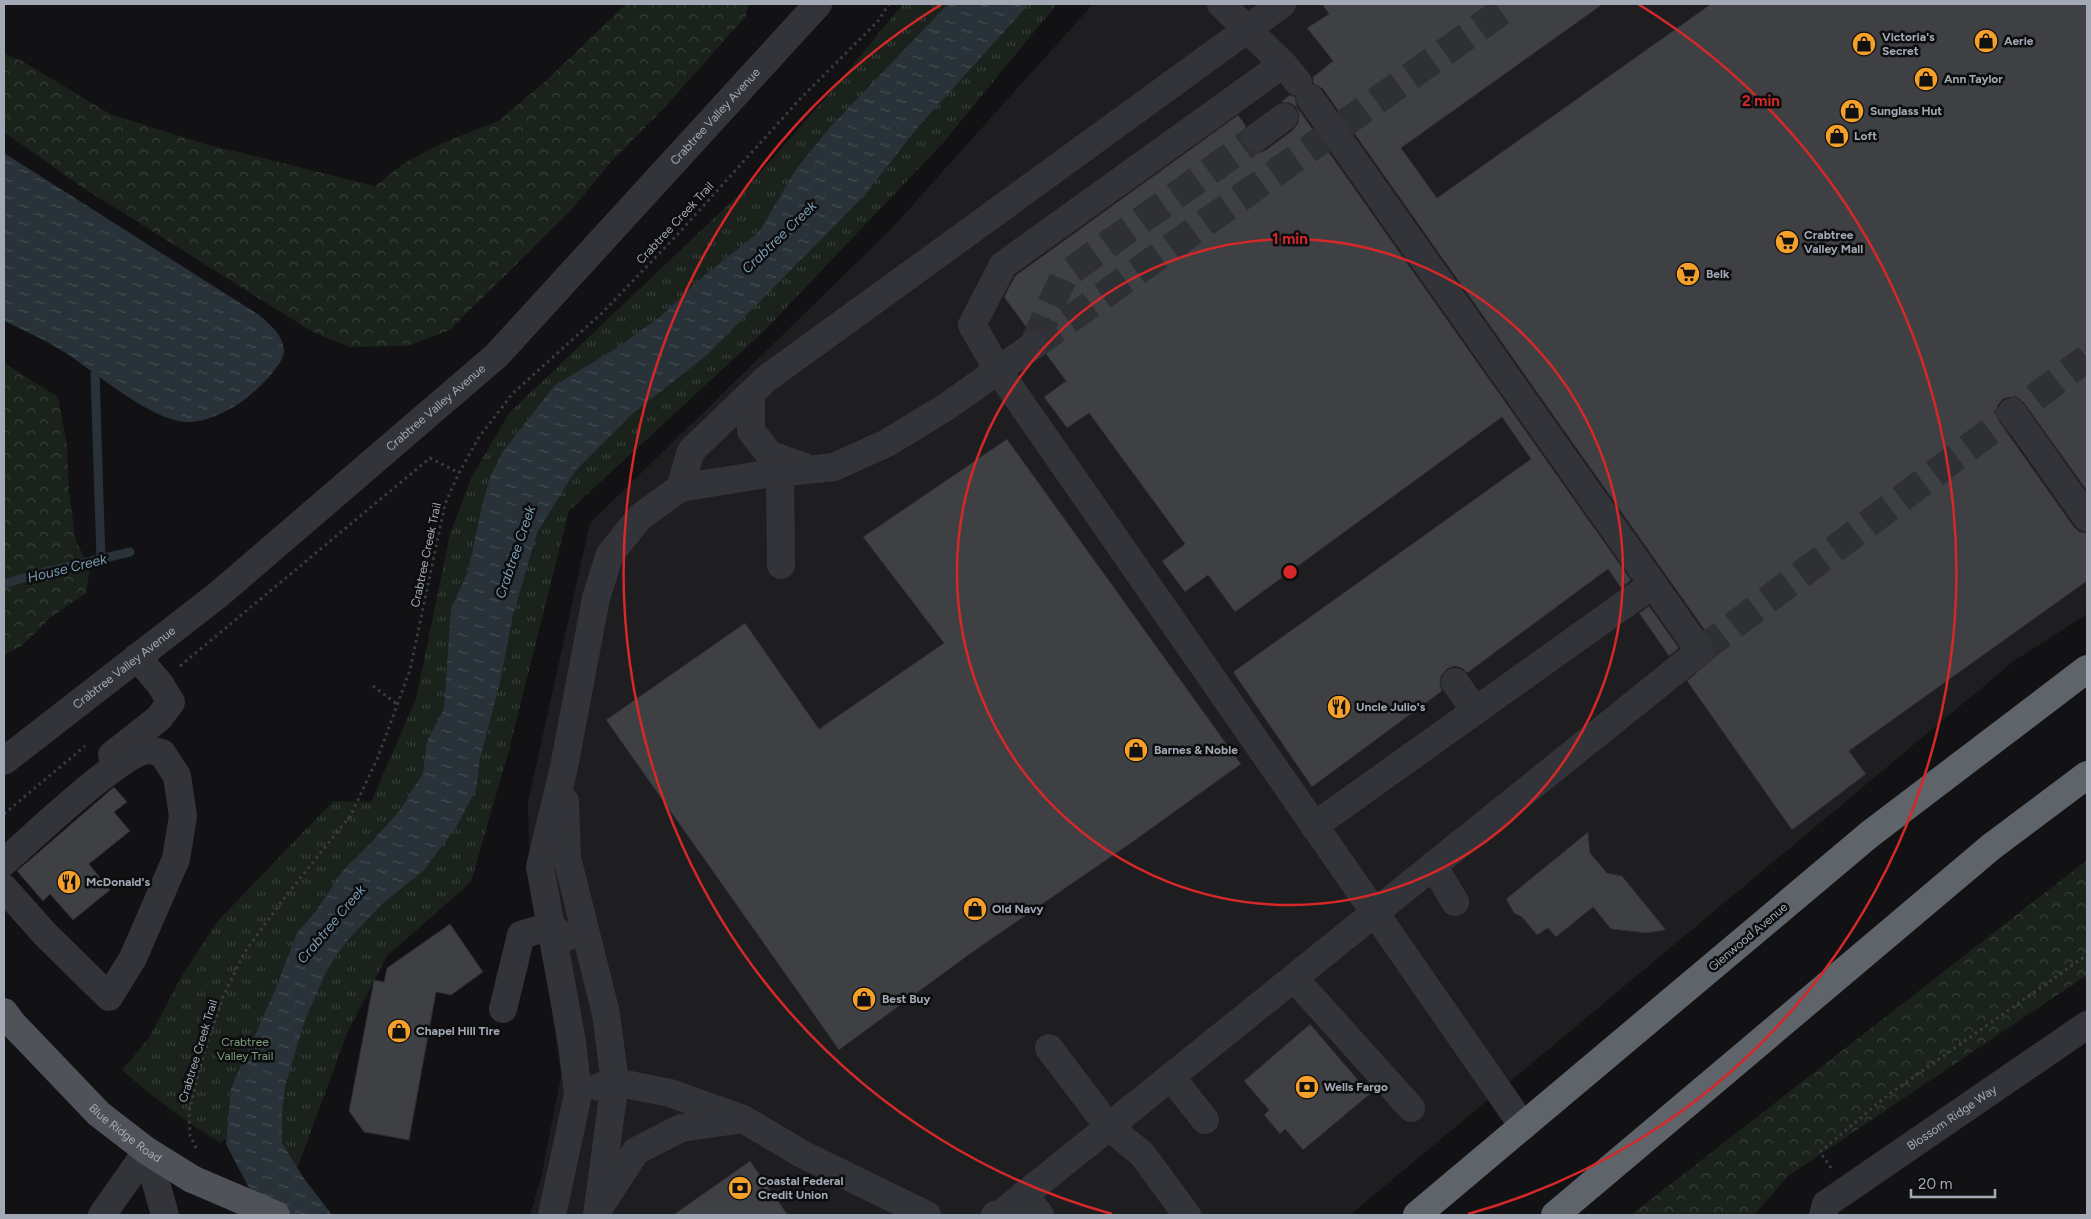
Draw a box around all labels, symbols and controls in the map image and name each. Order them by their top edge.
shop icon: Aerie [1973,28,1999,54]
place label: Victoria's Secret [1882,30,1935,58]
shop icon: Victoria's Secret [1851,31,1877,57]
place label: Aerie [2004,34,2034,48]
street label: Crabtree Valley Avenue [667,65,763,168]
shop icon: Ann Taylor [1913,66,1939,92]
place label: Ann Taylor [1944,72,2003,86]
text: 2 min [1742,92,1780,110]
shop icon: Sunglass Hut [1839,98,1865,124]
place label: Sunglass Hut [1870,104,1942,118]
shop icon: Loft [1824,123,1850,149]
place label: Loft [1854,129,1877,143]
street label: Crabtree Creek Trail [633,179,717,267]
water label: Crabtree Creek [738,197,821,277]
place label: Crabtree Valley Mall [1804,228,1863,256]
supermarket icon: Crabtree Valley Mall [1774,229,1800,255]
text: 1 min [1272,230,1308,248]
supermarket icon: Belk [1675,261,1701,287]
place label: Belk [1706,267,1730,281]
street label: Crabtree Valley Avenue [383,361,488,454]
street label: Crabtree Creek Trail [408,501,444,609]
water label: Crabtree Creek [492,502,540,601]
water label: House Creek [26,550,110,587]
centre of rings [1281,563,1299,581]
street label: Crabtree Valley Avenue [70,623,178,712]
restaurant icon: Uncle Julio's [1326,694,1352,720]
place label: Uncle Julio's [1356,700,1426,714]
shop icon: Barnes & Noble [1123,737,1149,763]
place label: Barnes & Noble [1154,743,1238,757]
restaurant icon: McDonald's [56,869,82,895]
place label: McDonald's [86,875,150,889]
water label: Crabtree Creek [294,881,370,967]
shop icon: Old Navy [962,896,988,922]
street label: Glenwood Avenue [1706,900,1791,974]
place label: Old Navy [992,902,1044,916]
shop icon: Best Buy [851,986,877,1012]
place label: Best Buy [882,992,930,1006]
street label: Crabtree Creek Trail [176,998,220,1104]
shop icon: Chapel Hill Tire [386,1018,412,1044]
place label: Chapel Hill Tire [416,1024,500,1038]
park label: Crabtree Valley Trail [217,1035,273,1063]
bank icon: Wells Fargo [1294,1074,1320,1100]
place label: Wells Fargo [1324,1080,1388,1094]
street label: Blossom Ridge Way [1904,1082,2000,1153]
street label: Blue Ridge Road [86,1101,164,1165]
scale bar [1911,1166,1995,1198]
place label: Coastal Federal Credit Union [758,1174,844,1202]
bank icon: Coastal Federal Credit Union [727,1175,753,1201]
text: 20 m [1918,1175,1952,1193]

